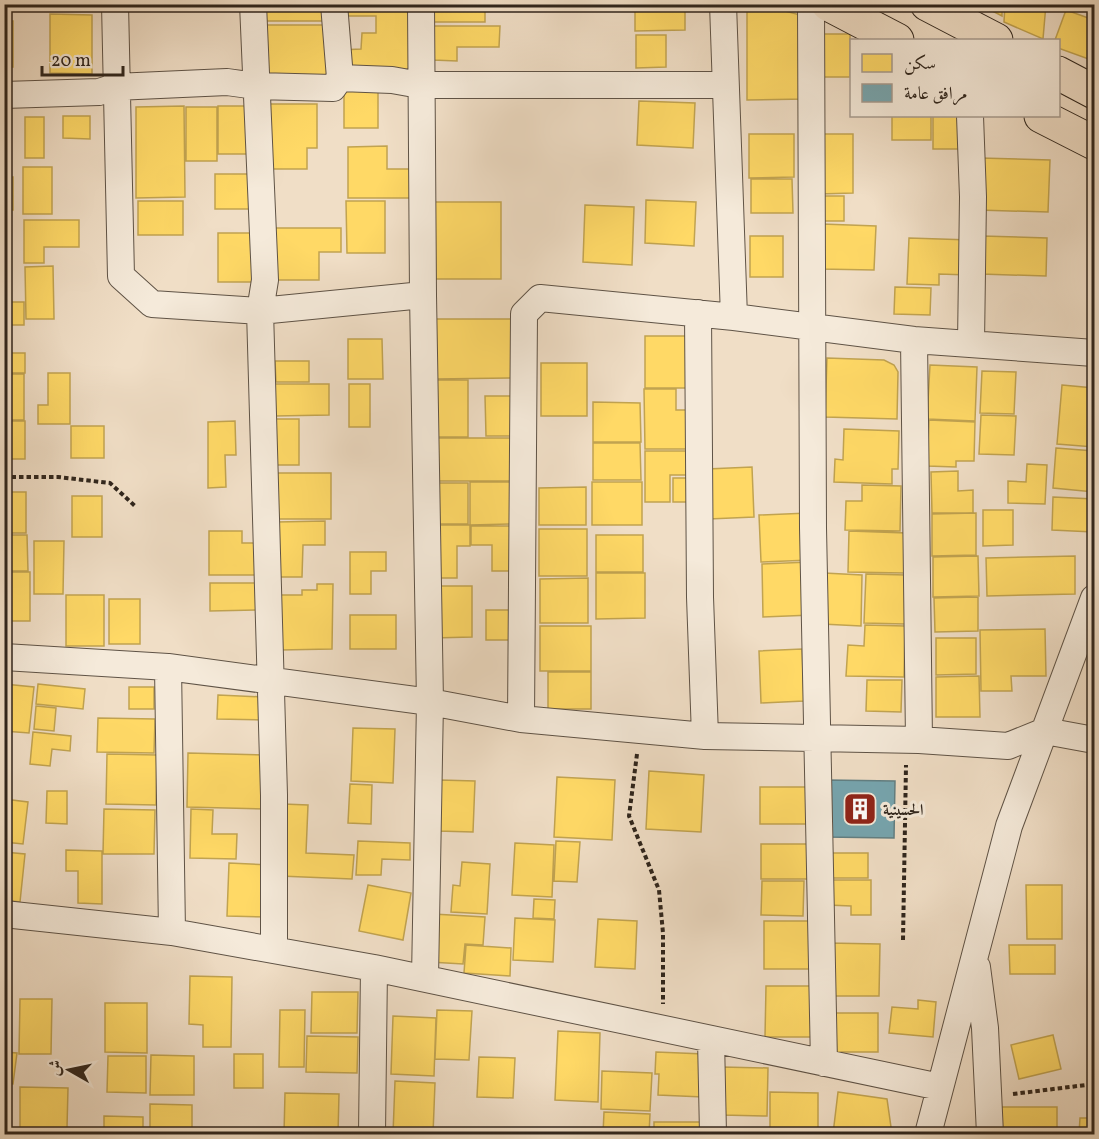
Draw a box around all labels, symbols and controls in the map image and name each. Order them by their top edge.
scale bar [42,39,123,77]
legend [850,39,1060,117]
text: 20 m [51,49,91,74]
text: سكن [904,52,936,77]
text: مرافق عامة [904,82,967,107]
building icon: الحسينية [842,791,878,827]
place label: الحسينية [883,800,923,822]
north arrow [39,1040,99,1100]
text: ش [44,1058,68,1078]

